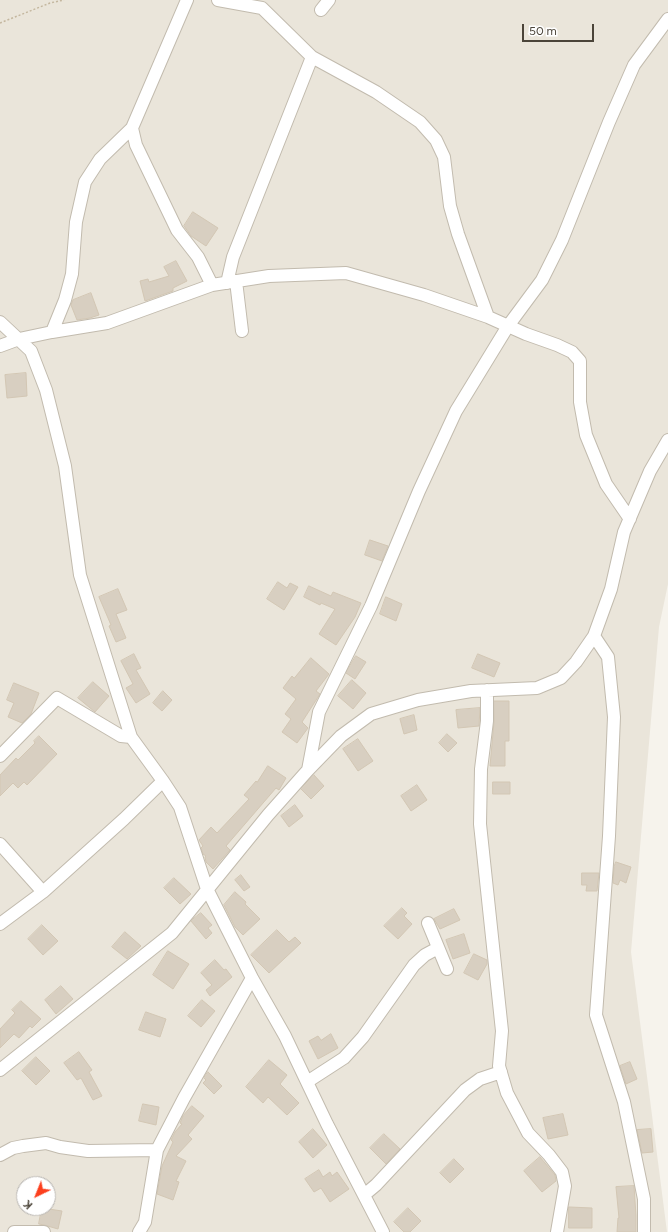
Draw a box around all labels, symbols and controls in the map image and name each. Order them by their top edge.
scale bar [524,16,596,42]
text: 50 m [529,24,557,38]
north arrow [16,1176,56,1216]
text: K [21,1197,35,1212]

